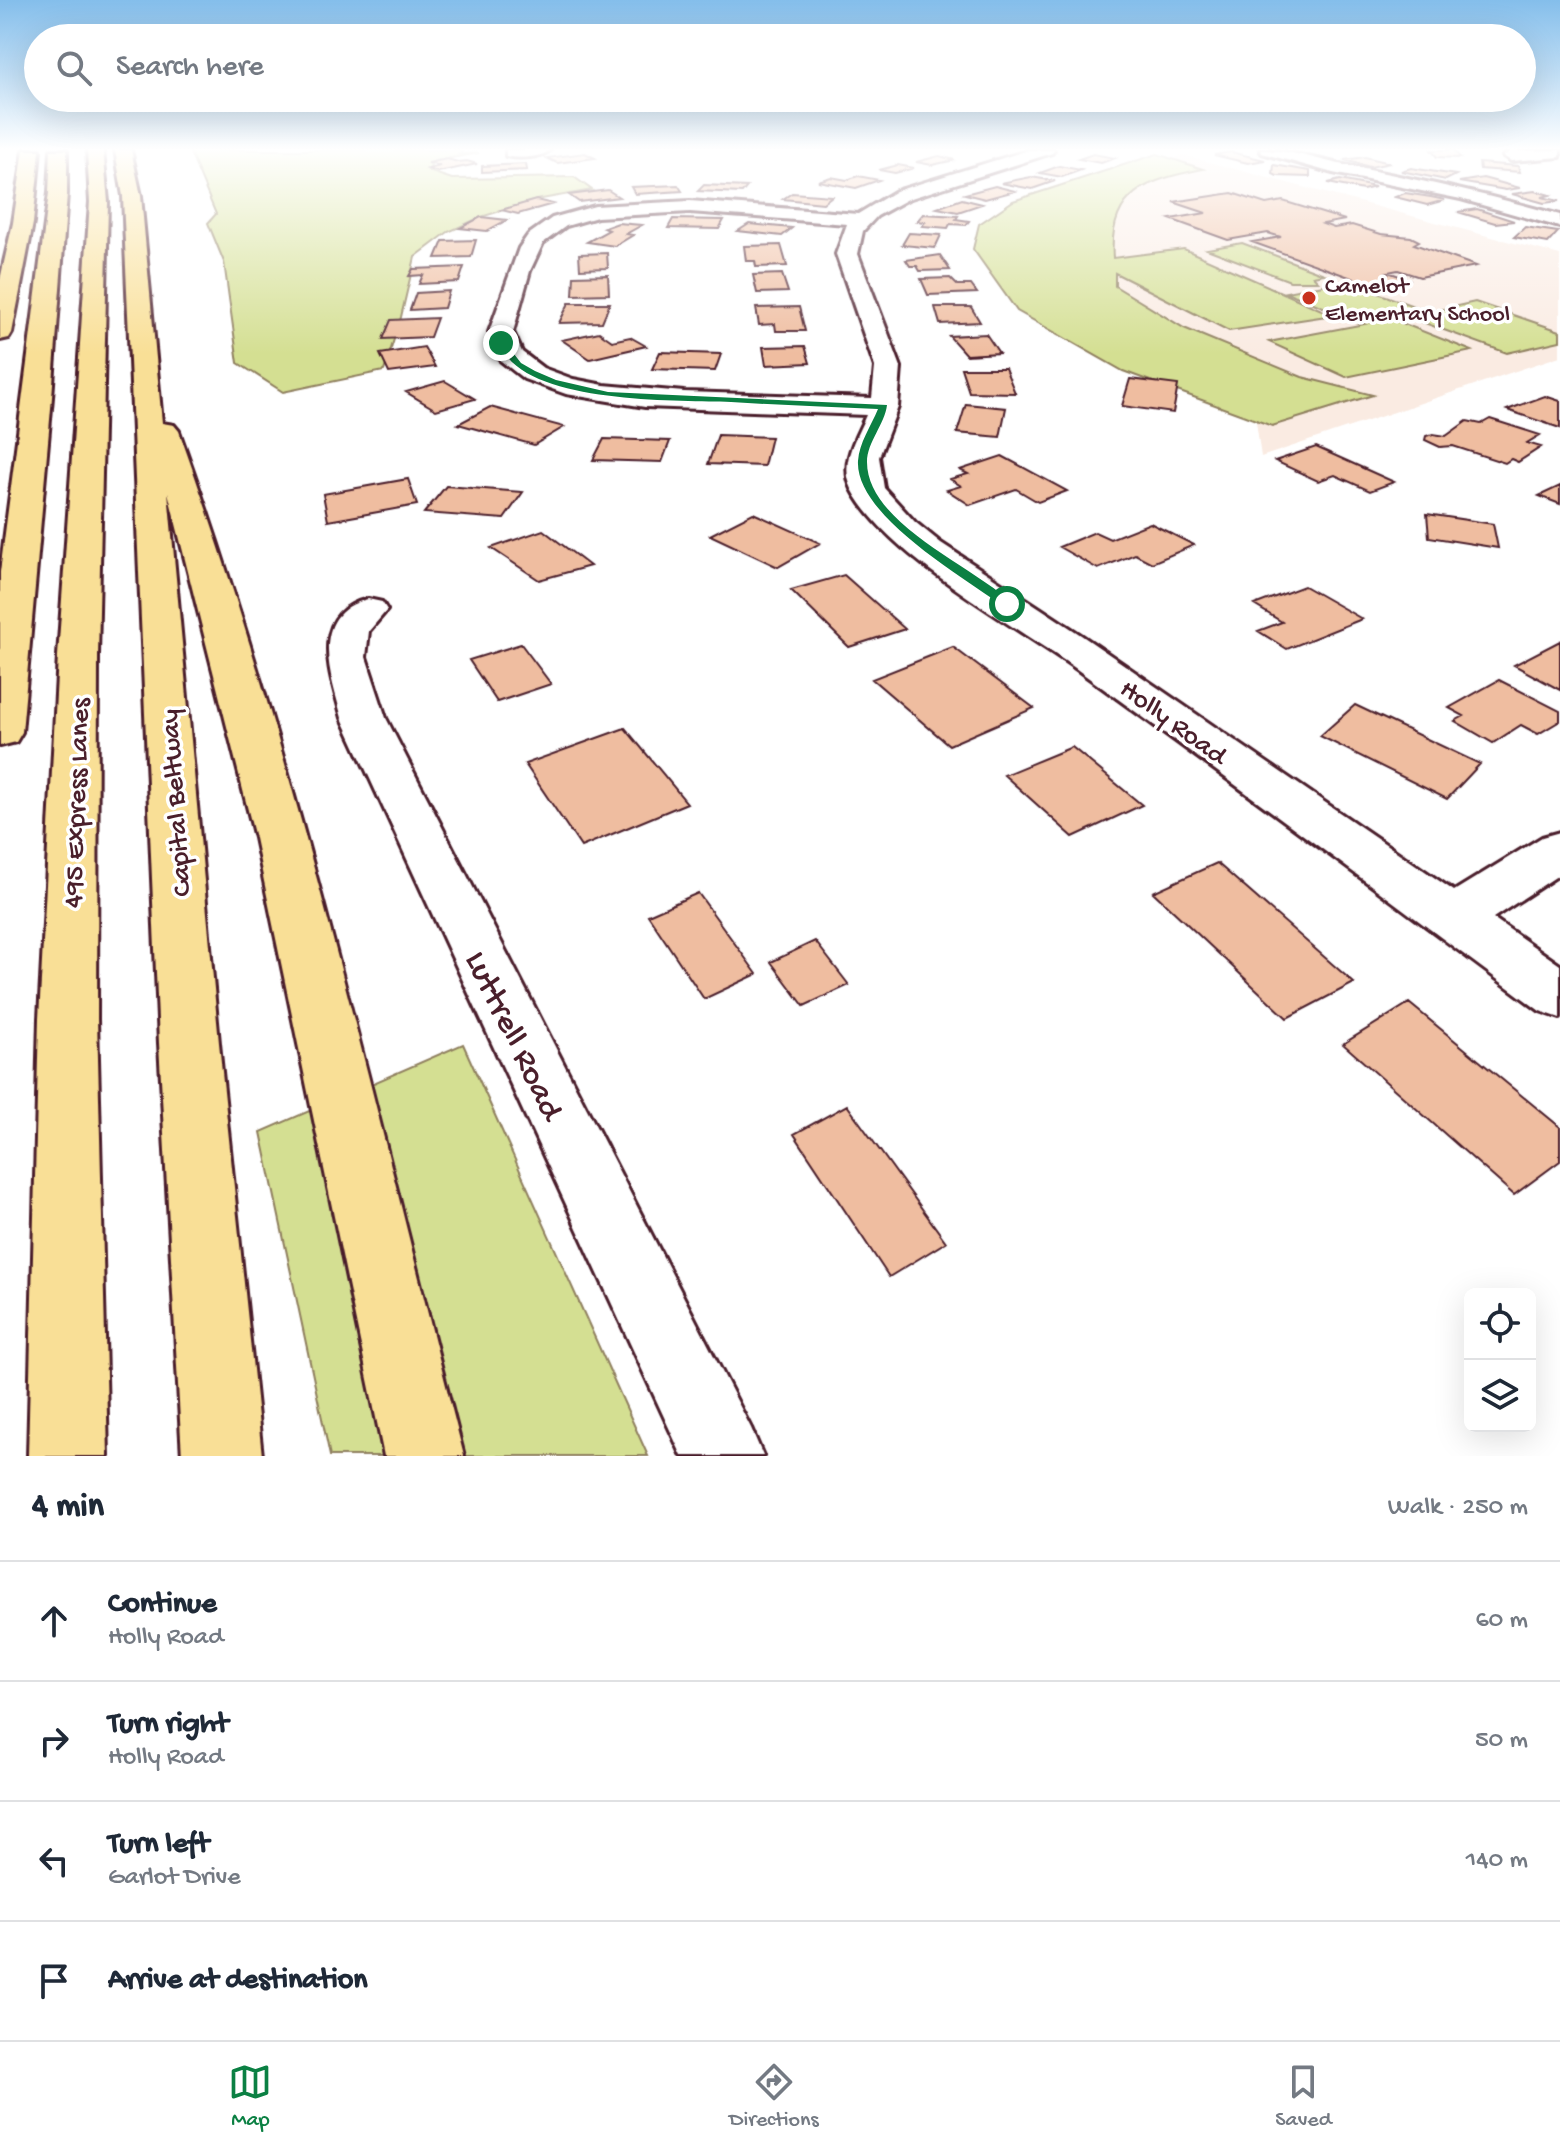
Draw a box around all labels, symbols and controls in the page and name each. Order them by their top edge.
search box [24,24,1536,112]
icon: search [52,46,96,90]
text: Search here [116,51,264,86]
place label: Camelot Elementary School [1325,273,1510,330]
marker: Camelot Elementary School [1300,289,1318,307]
route end [483,325,519,361]
route start [989,586,1025,622]
street label: Holly Road [1112,674,1234,775]
street label: 495 Express Lanes [58,697,99,909]
street label: Capital Beltway [154,708,200,897]
street label: Luttrell Road [454,946,571,1130]
map controls [1464,1288,1536,1432]
button: locate [1464,1288,1536,1360]
button: layers [1464,1360,1536,1432]
text: 4 min [32,1488,104,1528]
text: Walk · 250 m [1388,1493,1528,1524]
text: Continue [108,1588,217,1623]
icon: ahead [32,1599,76,1643]
text: 60 m [1475,1606,1528,1637]
text: Holly Road [108,1623,224,1654]
text: Turn right [108,1708,228,1743]
icon: right [32,1719,76,1763]
text: 50 m [1475,1726,1528,1757]
text: Holly Road [108,1743,224,1774]
text: Turn left [108,1828,209,1863]
icon: left [32,1839,76,1883]
text: 140 m [1466,1846,1528,1877]
text: Garlot Drive [108,1863,241,1894]
icon: arrive [32,1959,76,2003]
text: Arrive at destination [108,1964,368,1999]
tab: Map [228,2060,272,2134]
tab: Directions [729,2060,819,2134]
tab: Saved [1275,2060,1332,2134]

